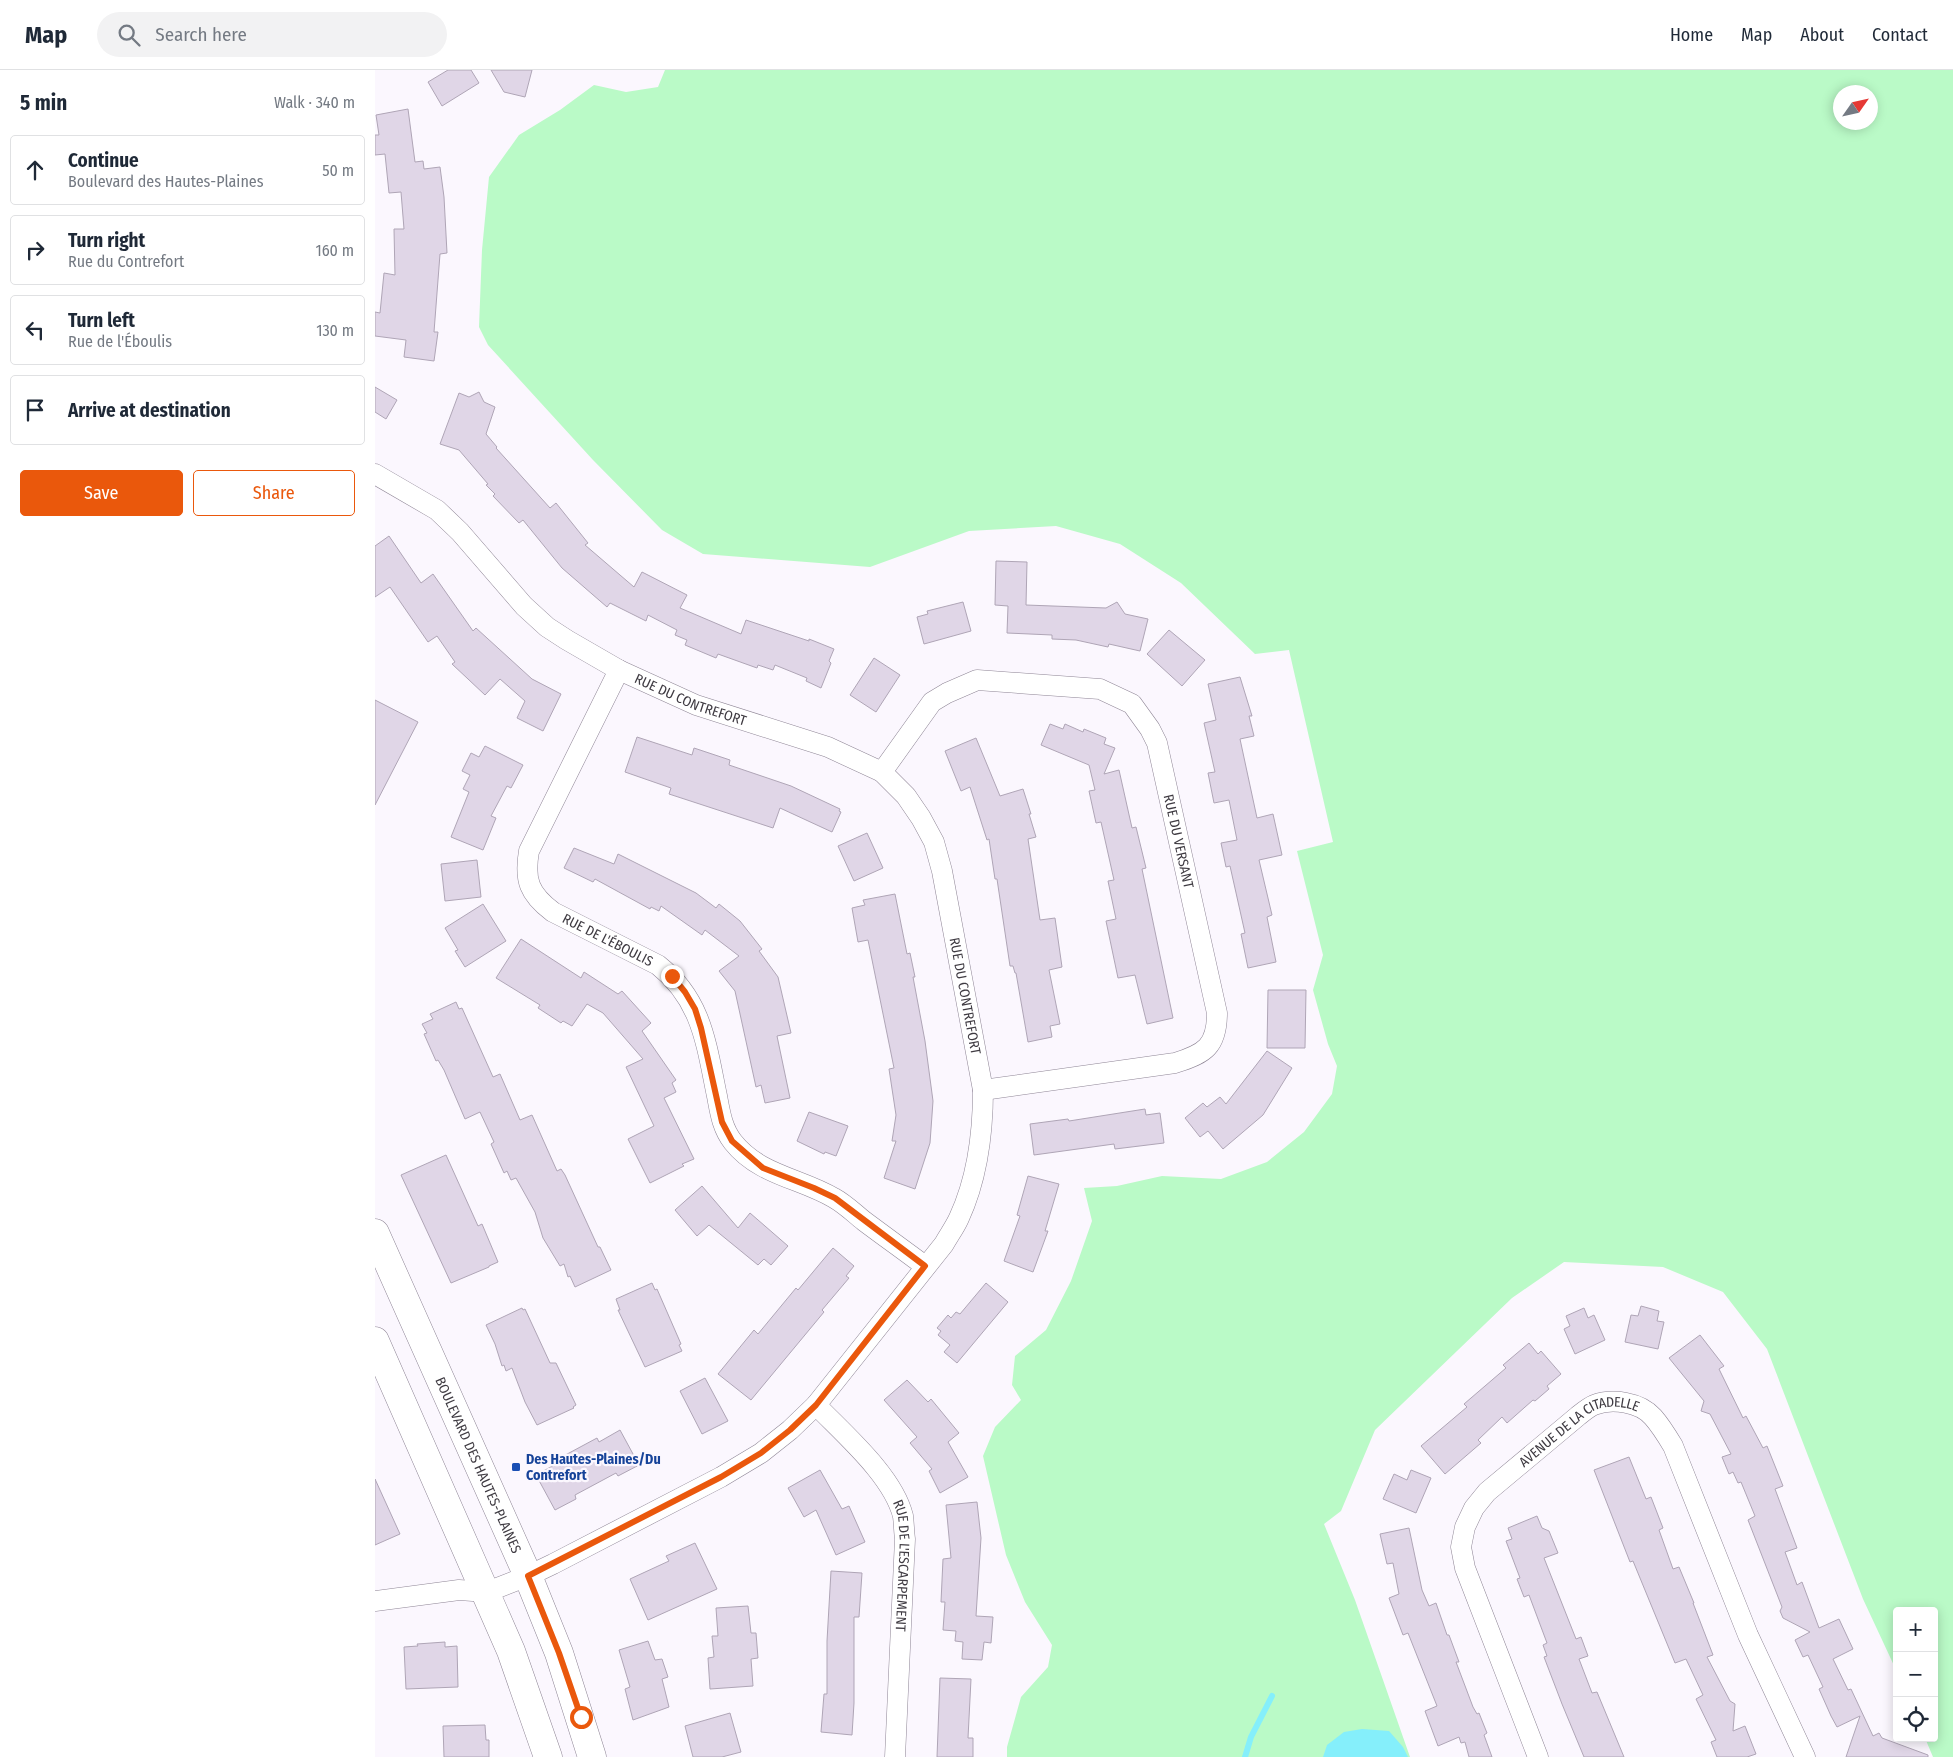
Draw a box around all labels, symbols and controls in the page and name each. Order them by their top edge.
search box [97,12,447,57]
text: Map [25,21,67,49]
icon: search [115,21,143,49]
text: Search here [155,23,247,46]
text: Home [1670,24,1713,46]
text: Map [1741,24,1772,46]
text: About [1800,24,1844,46]
text: Contact [1872,24,1928,46]
north arrow [1833,85,1878,130]
text: 5 min [20,90,67,116]
text: Walk · 340 m [274,93,355,112]
text: Continue [68,149,139,172]
icon: ahead [21,156,49,184]
text: 50 m [322,161,354,180]
text: Boulevard des Hautes-Plaines [68,172,264,191]
text: Turn right [68,229,145,252]
icon: right [21,236,49,264]
text: 160 m [315,241,354,260]
text: Rue du Contrefort [68,252,184,271]
text: Turn left [68,309,135,332]
icon: left [21,316,49,344]
text: 130 m [316,321,354,340]
text: Rue de l'Éboulis [68,332,172,351]
icon: arrive [21,396,49,424]
text: Arrive at destination [68,399,231,422]
button: Save [20,470,183,516]
button: Share [193,470,355,516]
street label: RUE DU CONTREFORT [632,670,749,730]
street label: RUE DU VERSANT [1160,793,1197,890]
street label: RUE DE L'ÉBOULIS [559,910,656,970]
street label: RUE DU CONTREFORT [946,936,984,1056]
route end [661,965,684,988]
street label: BOULEVARD DES HAUTES-PLAINES [431,1374,525,1556]
street label: AVENUE DE LA CITADELLE [1516,1394,1642,1471]
place label: Des Hautes-Plaines/Du Contrefort [526,1451,661,1484]
marker: Des Hautes-Plaines/Du Contrefort [510,1461,522,1473]
street label: RUE DE L'ESCARPEMENT [889,1497,913,1632]
map controls [1893,1607,1938,1742]
button: + [1893,1607,1938,1652]
button: − [1893,1652,1938,1697]
button: locate [1893,1697,1938,1742]
route start [570,1706,593,1729]

